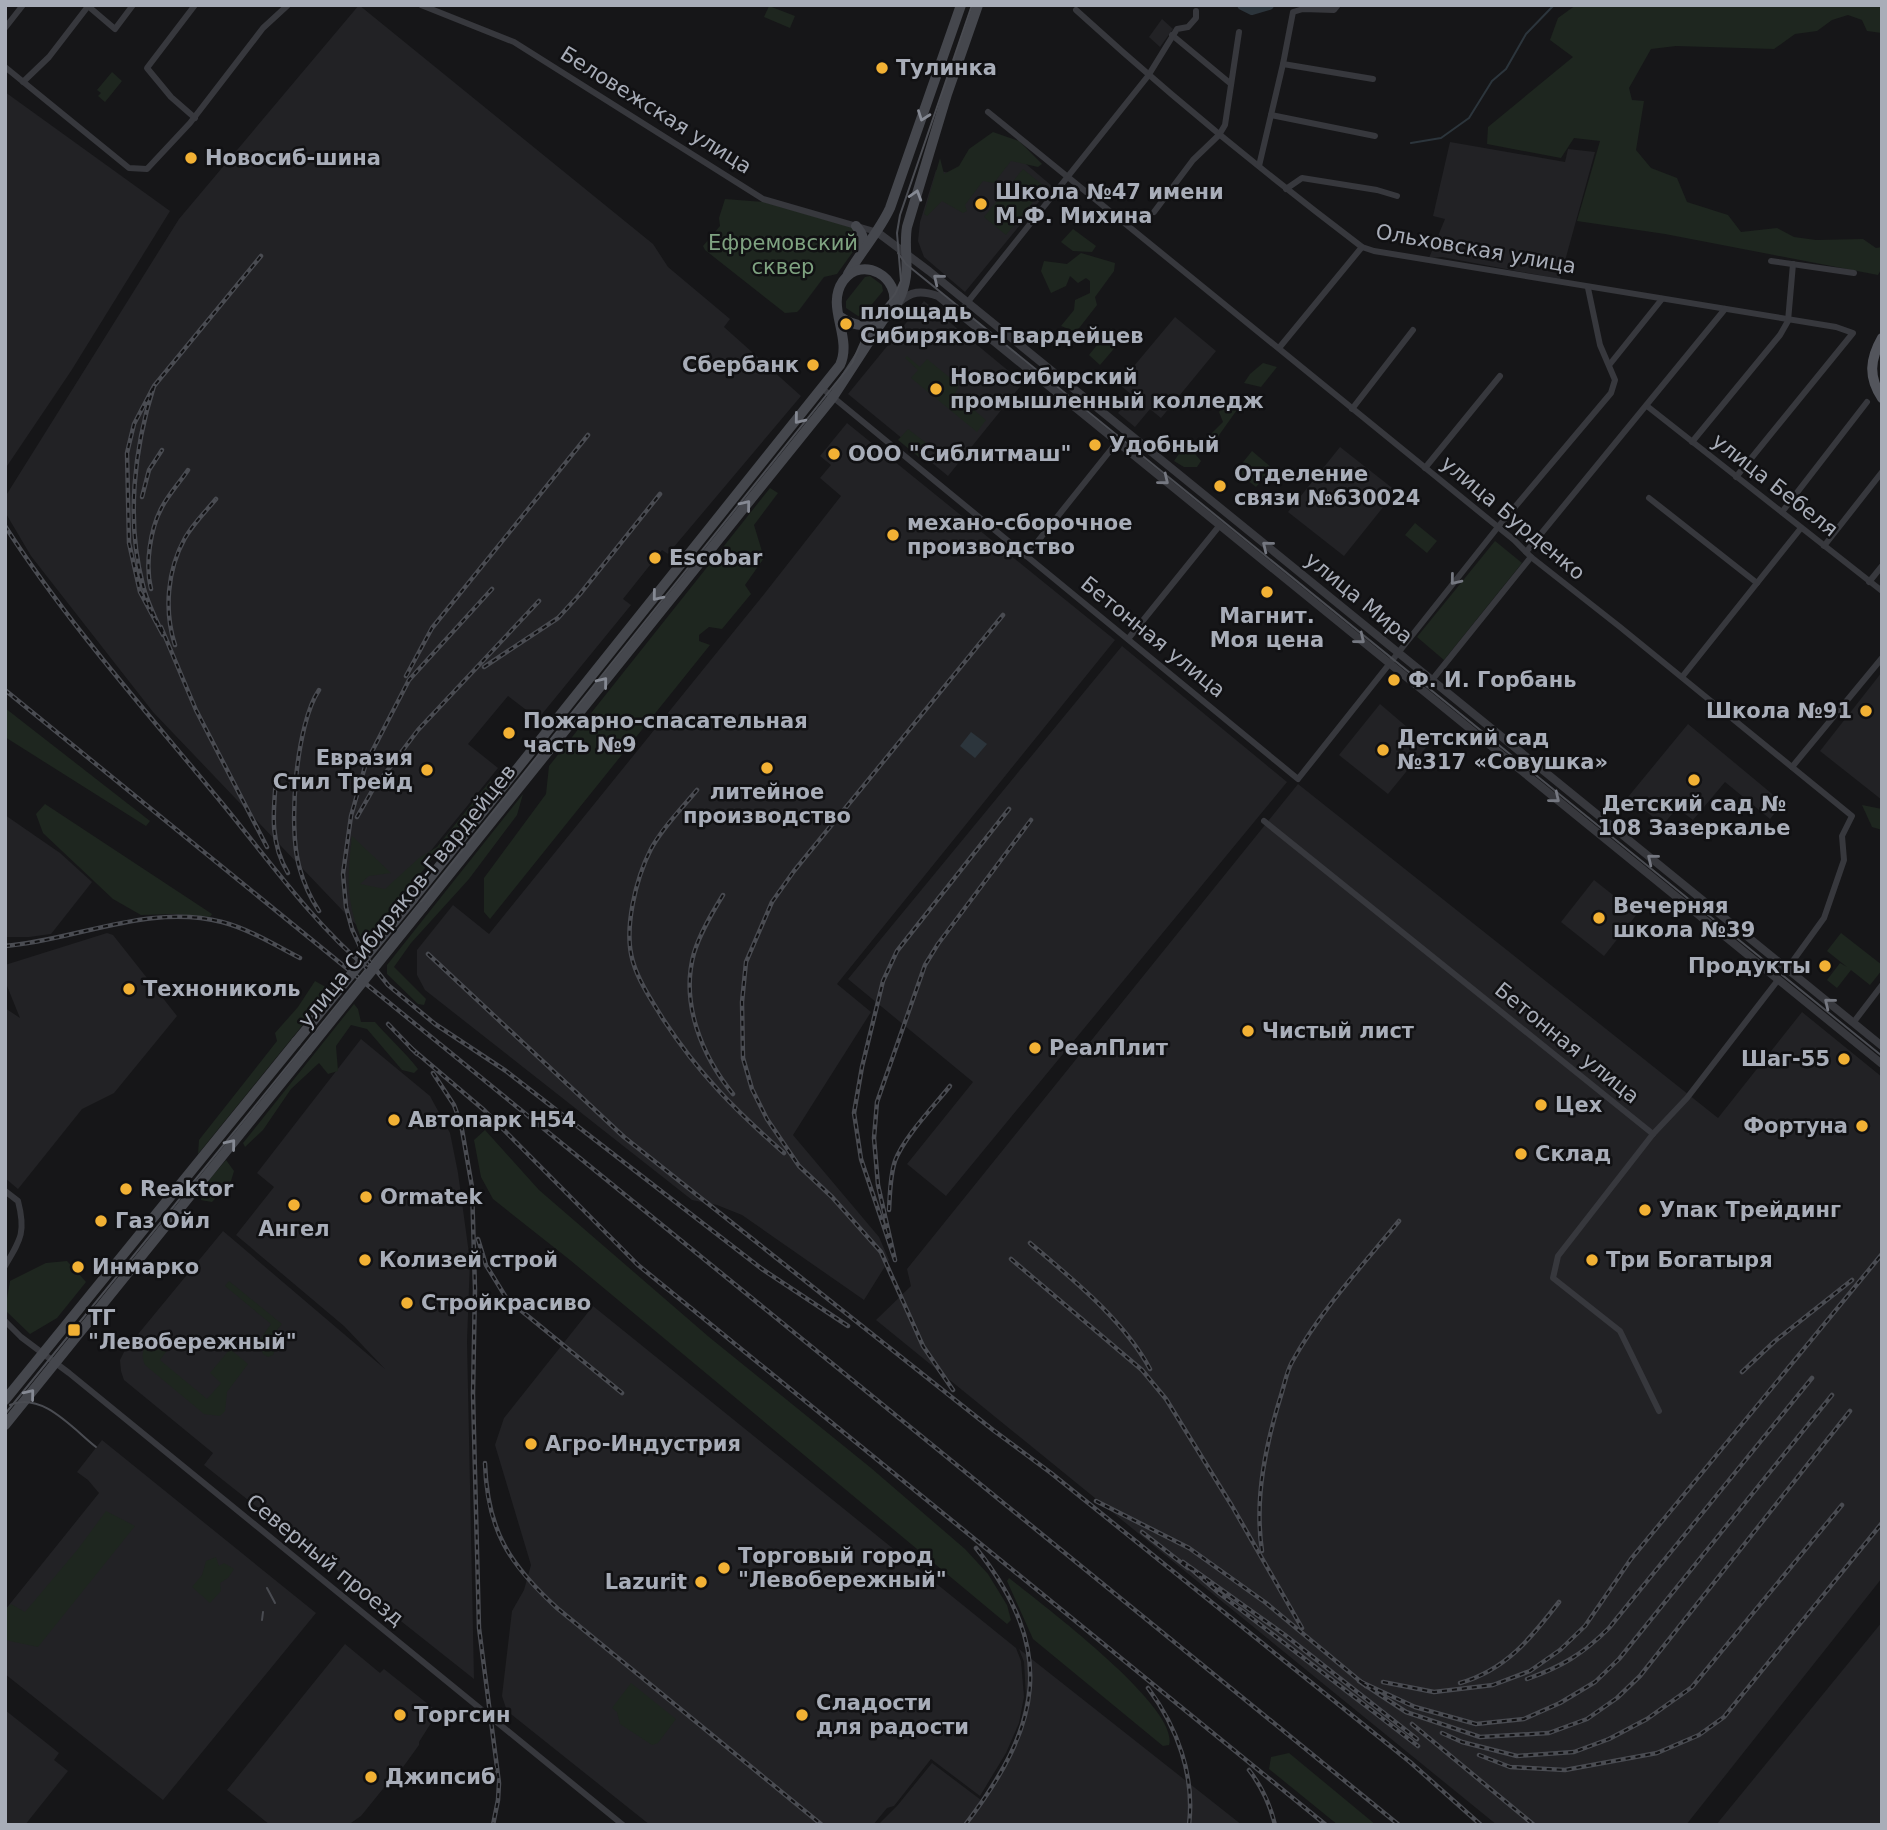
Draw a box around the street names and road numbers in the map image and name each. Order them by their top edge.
street label: Беловежская улица [556,41,756,179]
street label: Ольховская улица [1374,220,1578,278]
street label: улица Бебеля [1707,429,1843,541]
street label: улица Бурденко [1436,451,1590,585]
street label: улица Мира [1300,547,1418,649]
street label: Бетонная улица [1076,571,1230,703]
street label: улица Сибиряков-Гвардейцев [293,760,521,1032]
street label: Бетонная улица [1490,977,1644,1109]
street label: Северный проезд [242,1489,408,1631]

